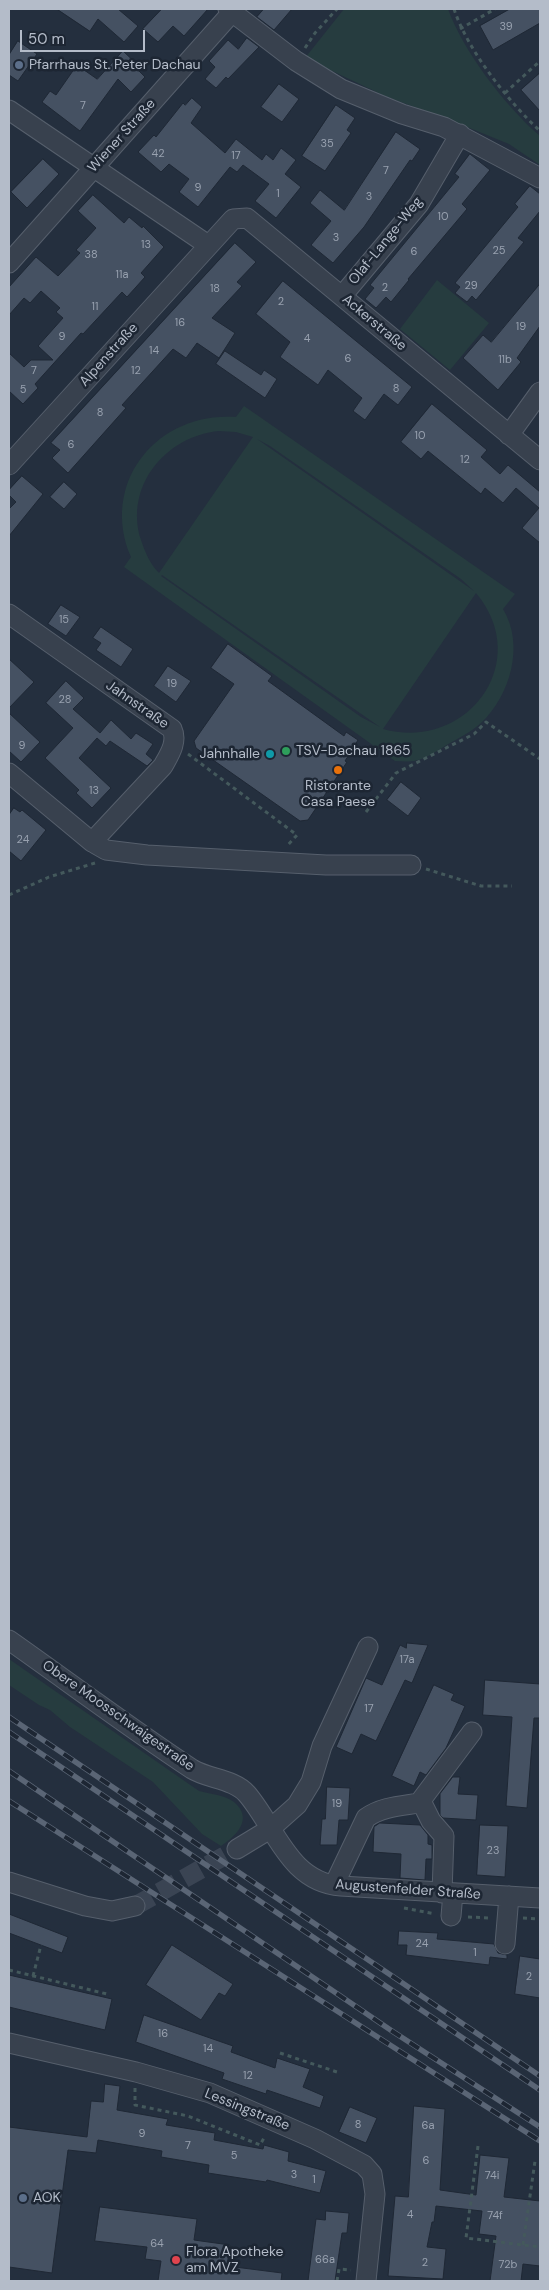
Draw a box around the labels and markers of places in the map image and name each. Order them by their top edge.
place label: Pfarrhaus St. Peter Dachau [29,57,201,73]
marker: Pfarrhaus St. Peter Dachau [13,59,25,71]
place label: TSV-Dachau 1865 [296,743,410,759]
marker: TSV-Dachau 1865 [280,745,292,757]
place label: Jahnhalle [199,746,260,762]
marker: Jahnhalle [264,748,276,760]
marker: Ristorante Casa Paese [332,764,344,776]
place label: Ristorante Casa Paese [301,778,375,810]
place label: AOK [33,2190,61,2206]
marker: AOK [17,2192,29,2204]
place label: Flora Apotheke am MVZ [186,2244,284,2276]
marker: Flora Apotheke am MVZ [170,2254,182,2266]

